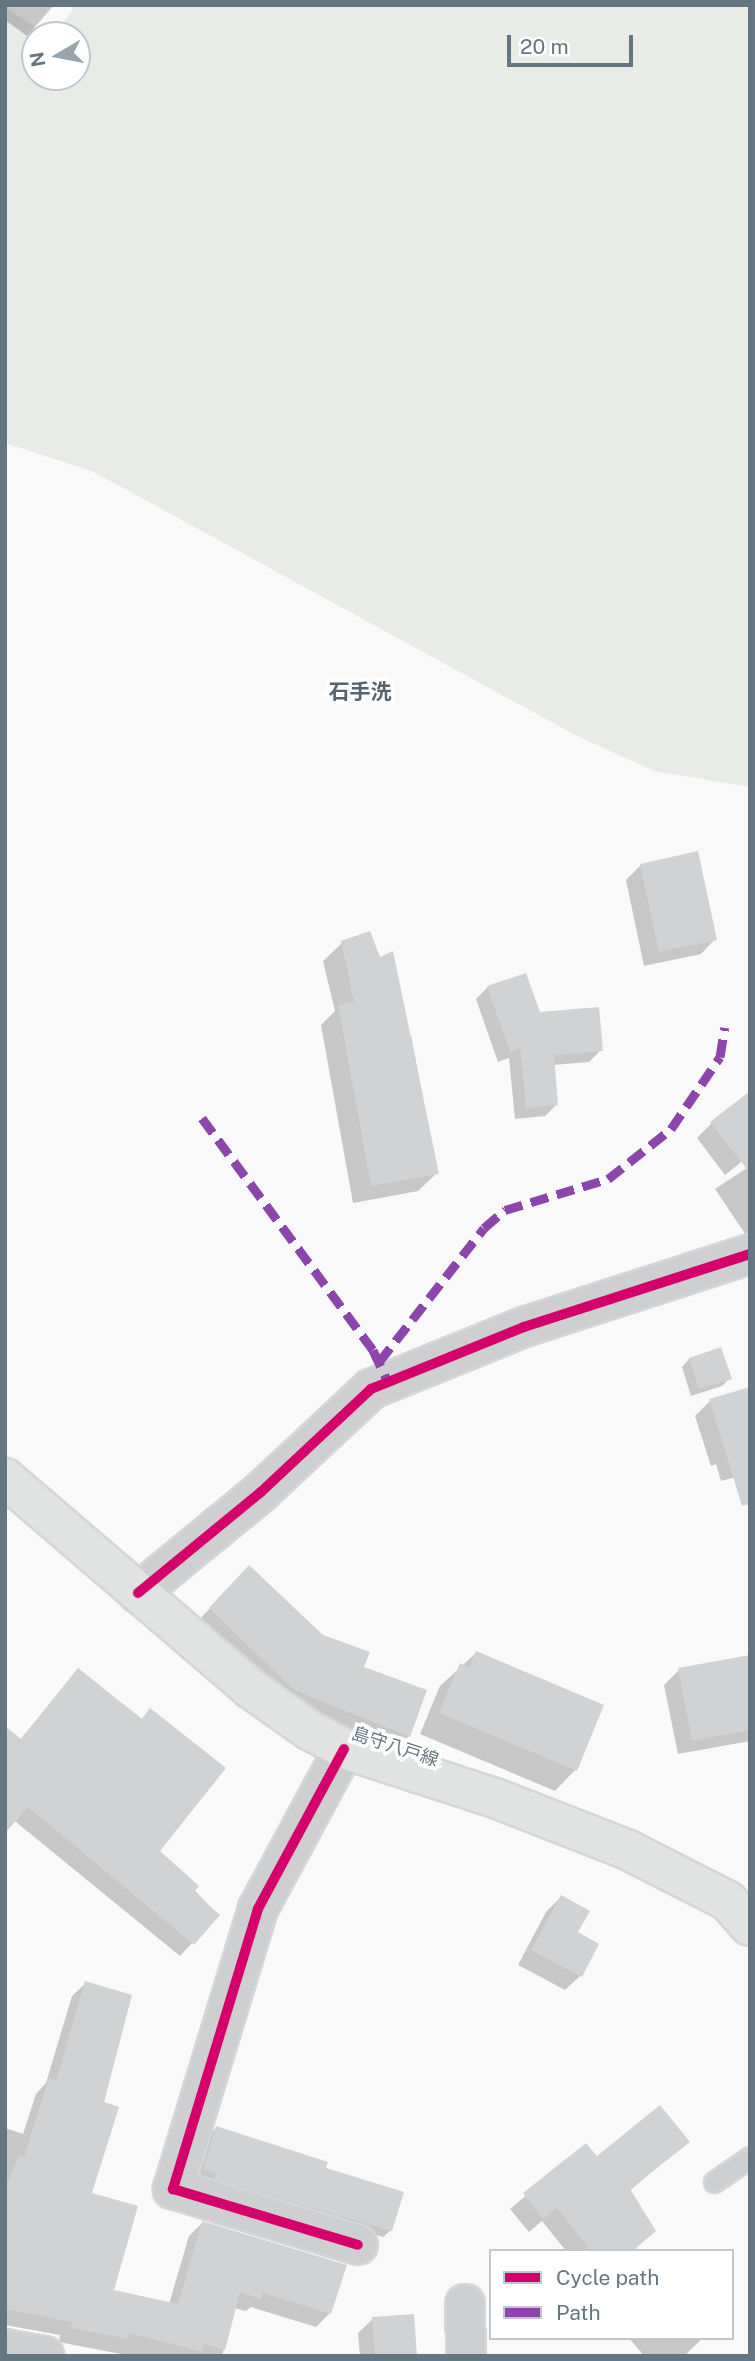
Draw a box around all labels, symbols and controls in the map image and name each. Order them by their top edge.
north arrow [21,21,91,91]
scale bar [510,21,636,65]
text: 20 m [520,34,569,59]
text: N [25,50,49,69]
district label: 石手洗 [329,679,391,705]
street label: 島守八戸線 [349,1723,441,1771]
legend [489,2249,734,2340]
text: Cycle path [556,2265,659,2290]
text: Path [556,2300,601,2325]

